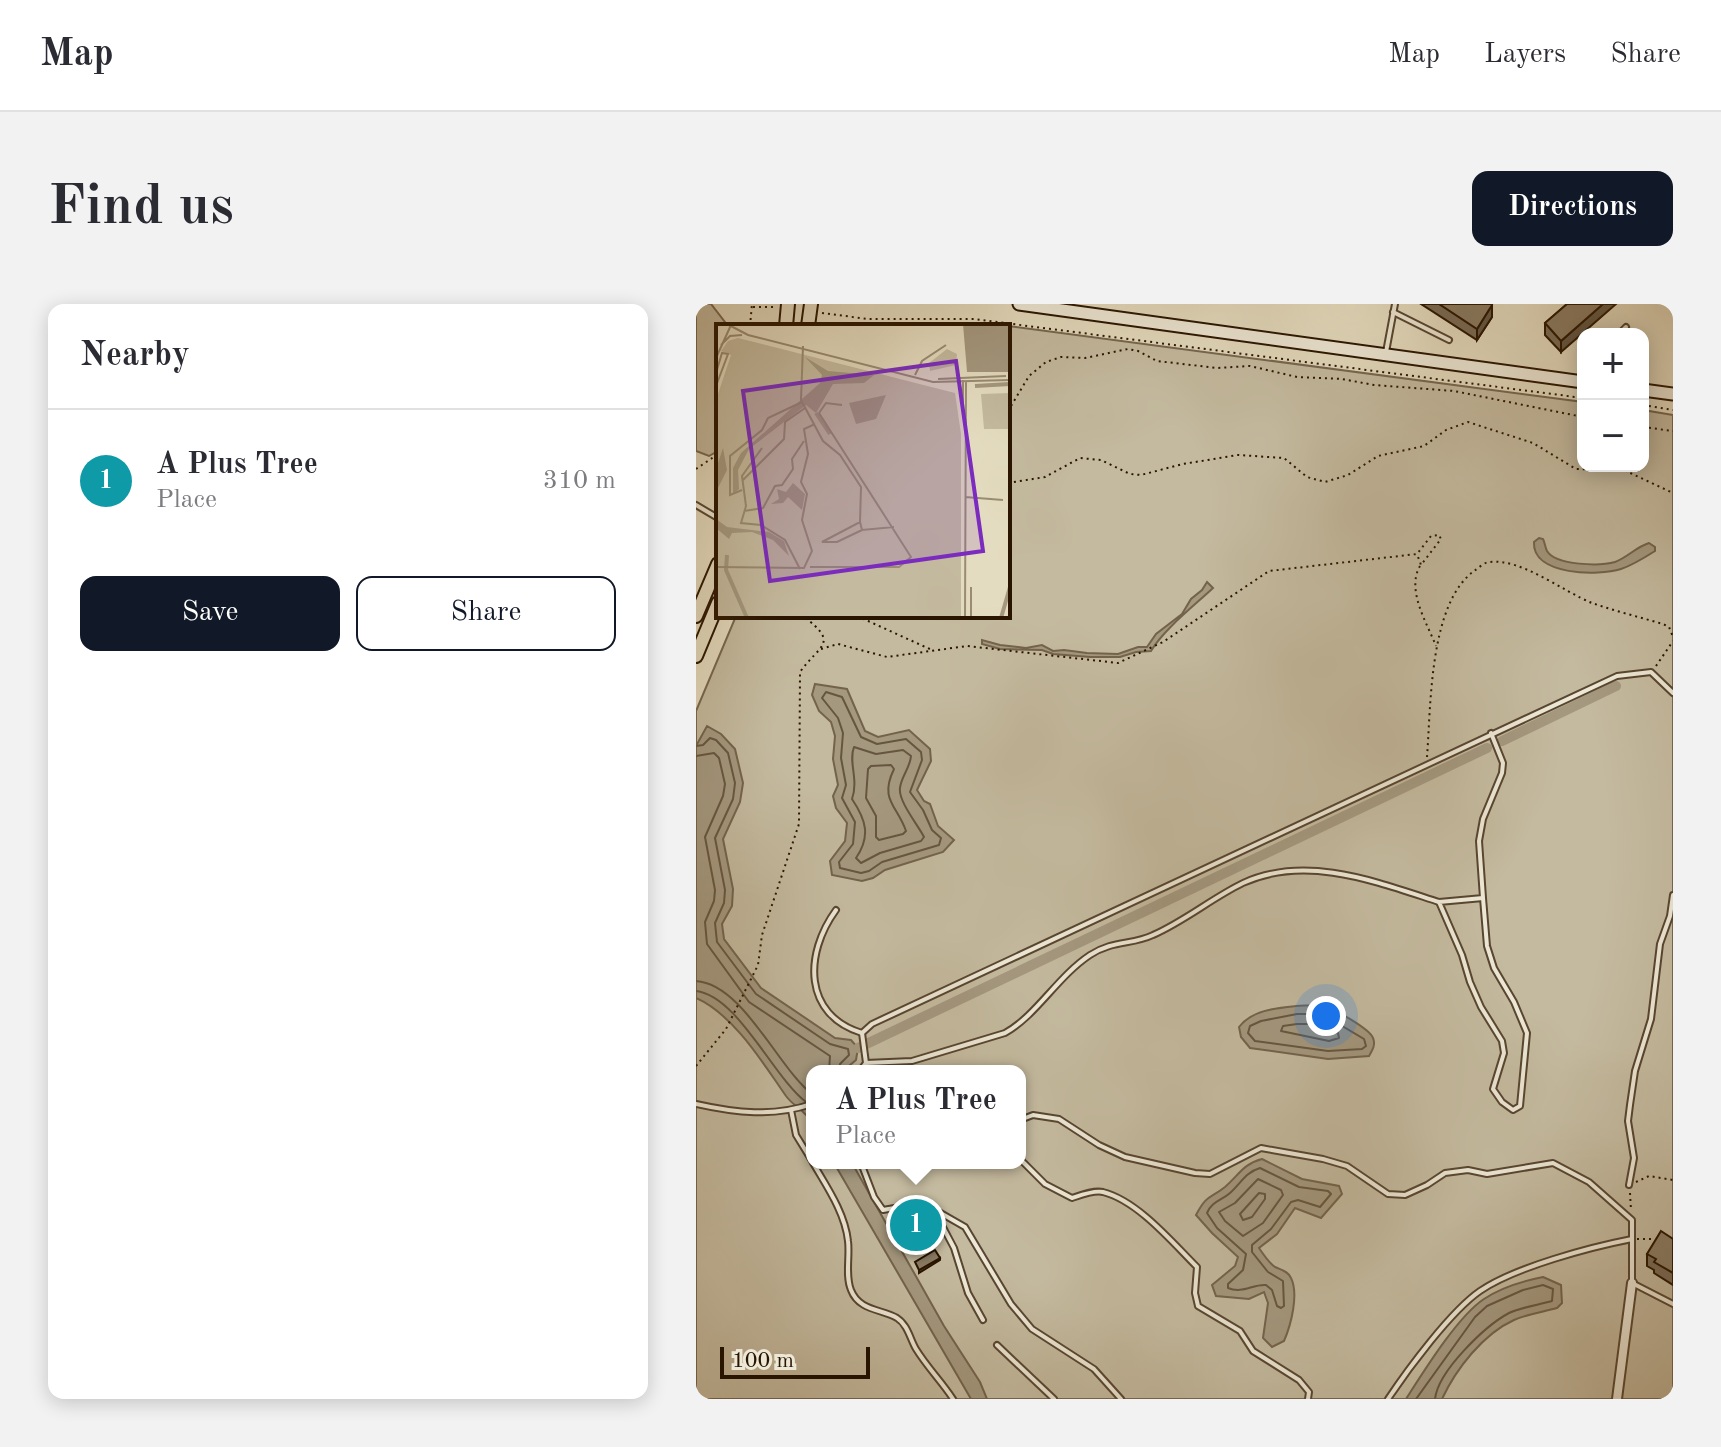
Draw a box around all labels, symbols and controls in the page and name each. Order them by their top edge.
text: Map [40,36,114,74]
text: Map [1388,41,1440,69]
text: Layers [1484,41,1566,69]
text: Share [1610,41,1681,69]
button: Directions [1472,171,1673,246]
text: Find us [48,180,234,236]
inset map [716,324,1010,618]
map controls [1577,328,1649,472]
button: + [1577,328,1649,400]
text: Nearby [80,339,190,373]
button: − [1577,400,1649,472]
text: A Plus Tree [156,450,318,480]
text: 1 [98,468,114,494]
text: 310 m [543,468,616,494]
text: Place [156,487,217,513]
button: Save [80,576,340,651]
button: Share [356,576,616,651]
your location [1306,996,1346,1036]
popup [806,1065,1026,1169]
text: A Plus Tree [835,1086,997,1116]
text: Place [835,1123,896,1149]
pin: 1 [890,1195,942,1255]
scale bar [720,1343,870,1379]
text: 100 m [732,1350,794,1372]

